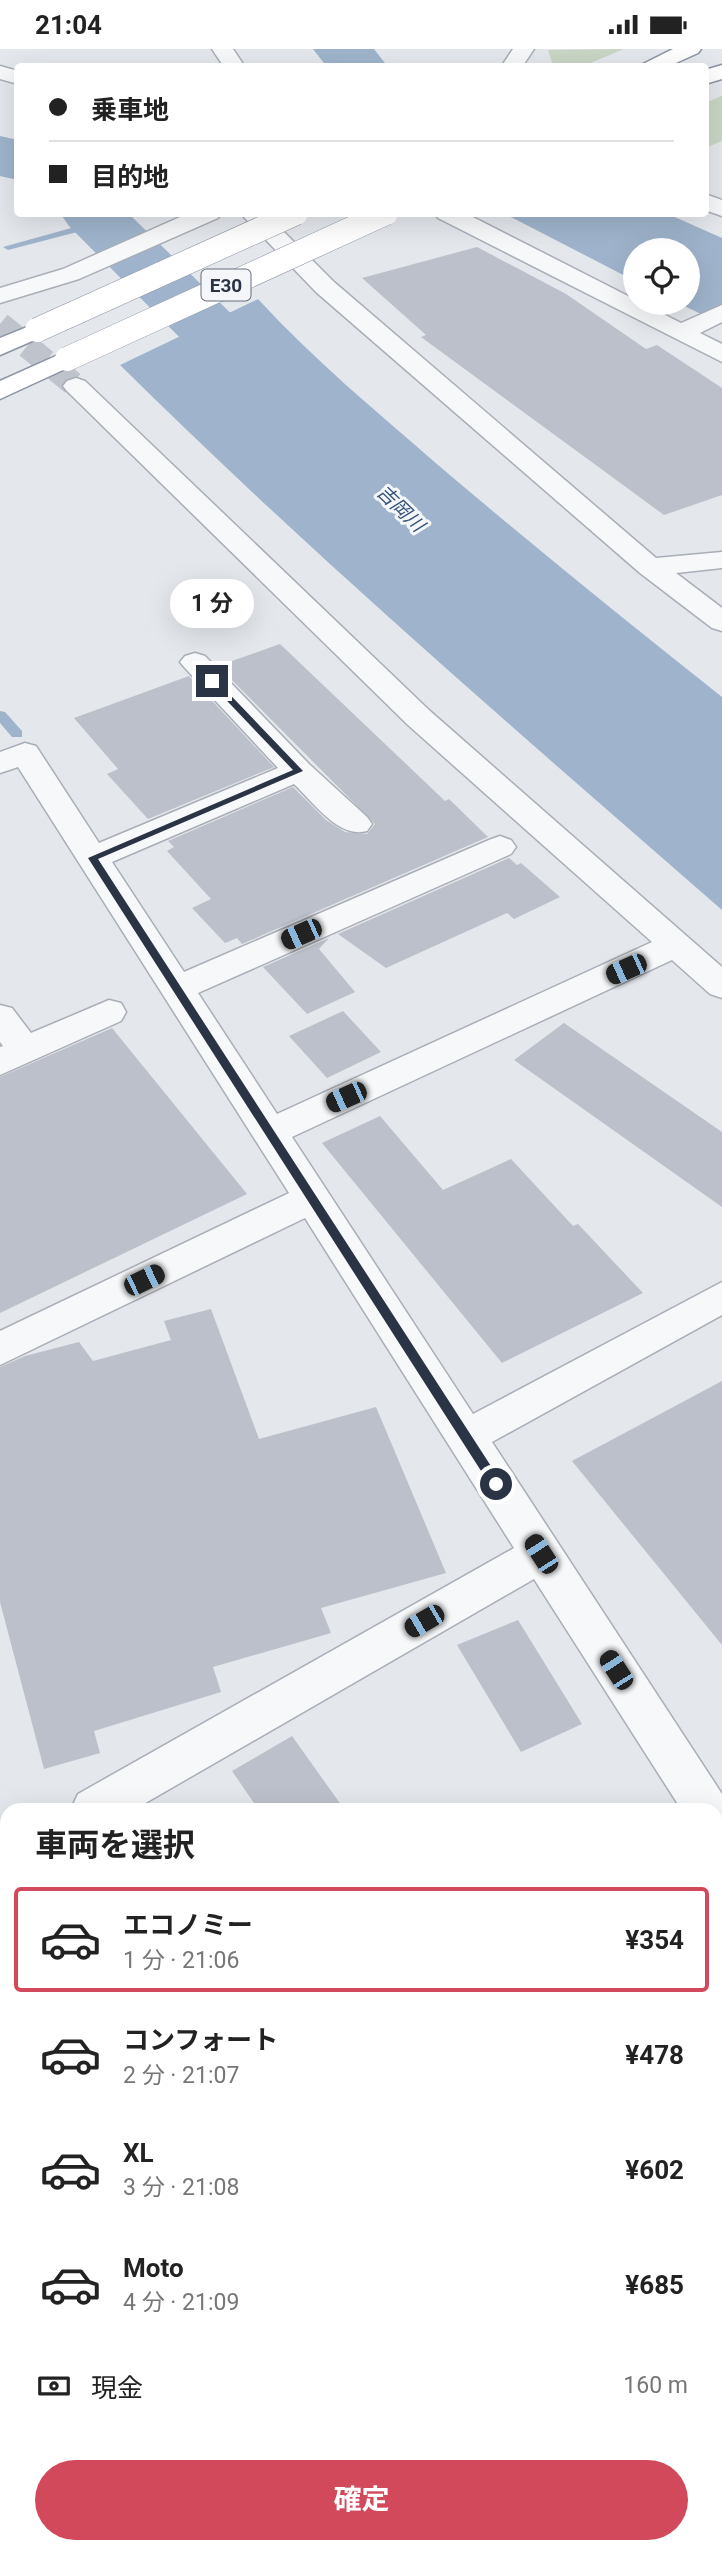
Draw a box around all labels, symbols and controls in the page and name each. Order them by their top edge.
text: 21:04 [35,10,102,40]
text: 乗車地 [91,95,169,125]
text: 目的地 [91,162,169,192]
map controls [623,238,700,315]
button: locate [623,238,700,315]
road number: E30 [202,269,250,301]
water label: 吉岡川 [372,480,431,538]
callout: 1 分 [170,579,254,629]
text: 1 分 [191,590,233,617]
route end [196,665,228,697]
car [278,916,325,952]
car [603,951,650,987]
car [323,1079,370,1115]
car [121,1261,168,1299]
route start [480,1468,512,1500]
car [521,1531,562,1577]
car [401,1601,448,1641]
car [596,1647,637,1693]
text: 車両を選択 [35,1826,195,1864]
icon: car [39,1908,102,1971]
text: エコノミー [123,1910,253,1940]
text: ¥354 [625,1925,684,1955]
text: 1 分 · 21:06 [123,1947,239,1974]
icon: car [39,2023,102,2086]
text: コンフォート [123,2025,278,2055]
text: ¥478 [625,2040,684,2070]
text: 2 分 · 21:07 [123,2062,239,2089]
icon: car [39,2138,102,2201]
text: XL [123,2138,154,2168]
text: ¥602 [625,2155,684,2185]
text: 3 分 · 21:08 [123,2174,239,2201]
icon: car [39,2253,102,2316]
text: Moto [123,2253,184,2283]
text: ¥685 [625,2270,684,2300]
text: 4 分 · 21:09 [123,2289,239,2316]
icon: cash [35,2367,73,2405]
text: 160 m [623,2372,688,2399]
text: 現金 [91,2373,143,2403]
button: 確定 [35,2460,688,2540]

